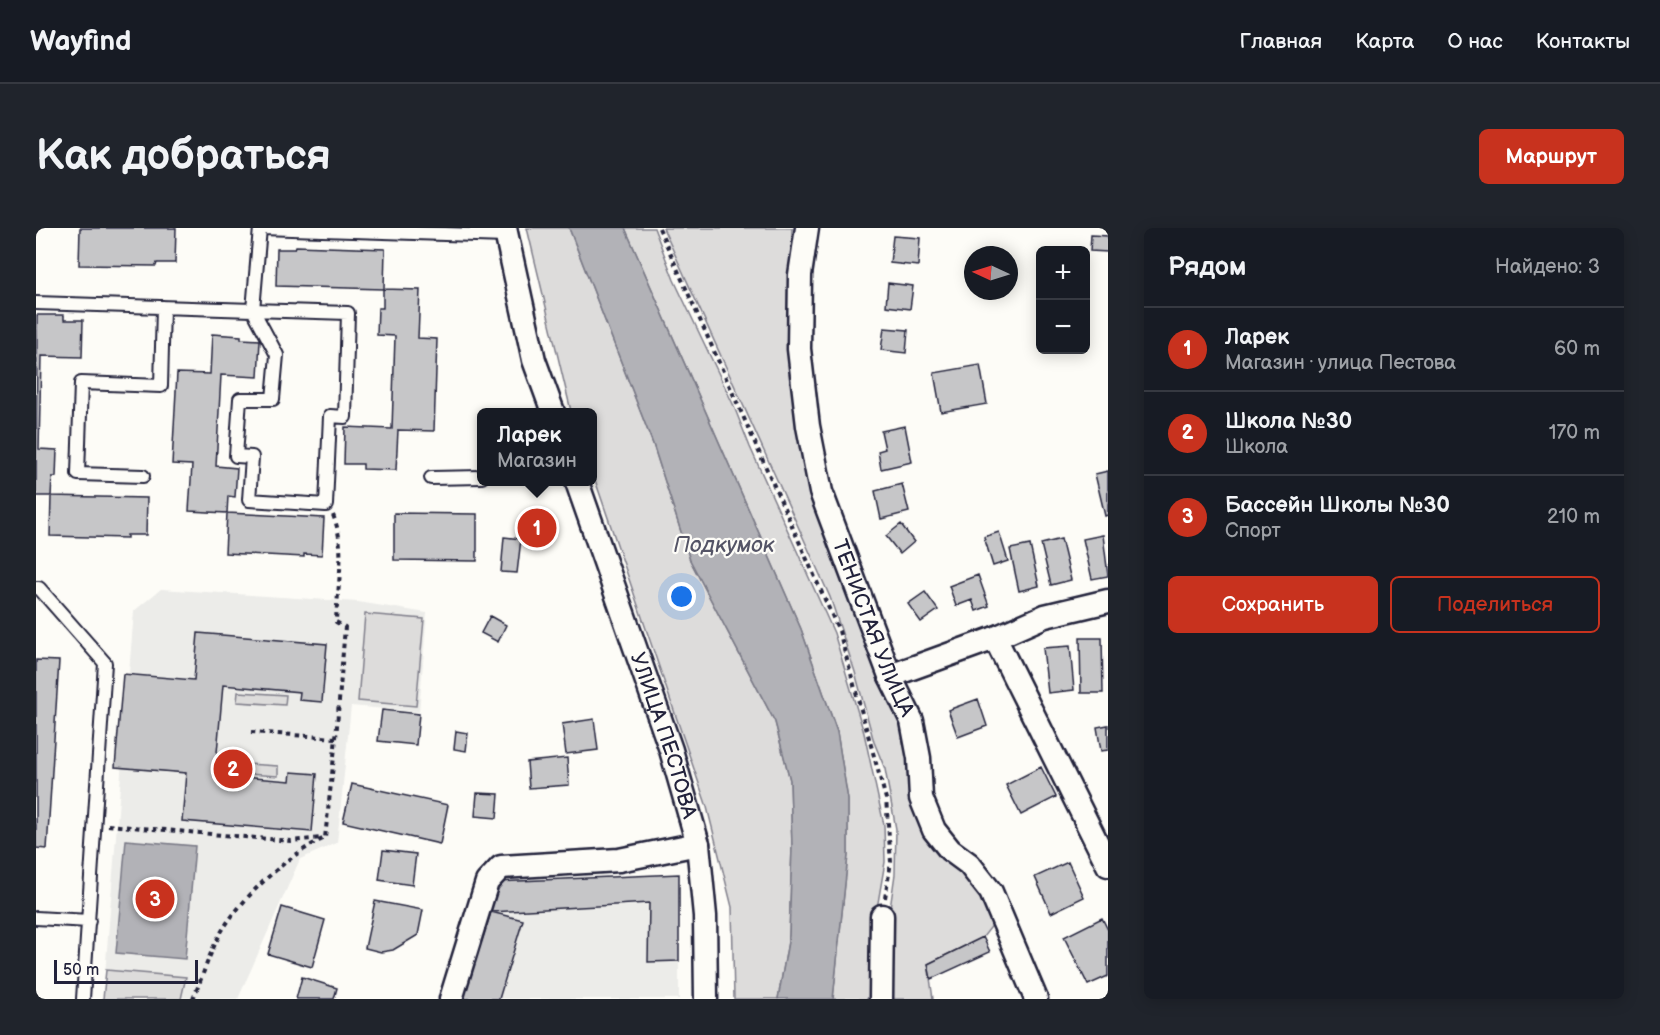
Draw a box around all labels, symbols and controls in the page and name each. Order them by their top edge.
text: Wayfind [30,25,131,58]
text: Главная [1239,29,1322,54]
text: Карта [1355,29,1414,54]
text: О нас [1447,29,1503,54]
text: Контакты [1536,29,1630,54]
button: Маршрут [1479,129,1624,184]
text: Как добраться [36,131,331,182]
north arrow [964,246,1018,300]
map controls [1036,246,1090,354]
button: + [1036,246,1090,300]
text: Рядом [1168,252,1246,283]
text: Найдено: 3 [1495,255,1600,279]
button: − [1036,300,1090,354]
text: Ларек [1225,324,1289,351]
text: 1 [1183,337,1192,361]
text: 60 m [1554,337,1600,361]
text: Магазин · улица Пестова [1225,351,1456,375]
popup [477,408,597,486]
text: Школа №30 [1225,408,1352,435]
text: 2 [1182,421,1193,445]
text: 170 m [1549,421,1600,445]
text: Ларек [497,422,561,449]
text: Школа [1225,435,1288,459]
text: Магазин [497,449,577,473]
text: Бассейн Школы №30 [1225,492,1450,519]
text: 3 [1182,505,1193,529]
text: 210 m [1547,505,1600,529]
pin: 1 [518,506,556,550]
text: Спорт [1225,519,1281,543]
water label: Подкумок [674,532,775,559]
street label: ТЕНИСТАЯ УЛИЦА [827,536,920,721]
button: Сохранить [1168,576,1378,633]
button: Поделиться [1390,576,1600,633]
your location [667,582,696,611]
street label: УЛИЦА ПЕСТОВА [625,649,702,822]
pin: 2 [214,746,252,792]
pin: 3 [136,876,174,922]
scale bar [54,957,198,984]
text: 50 m [63,961,99,980]

